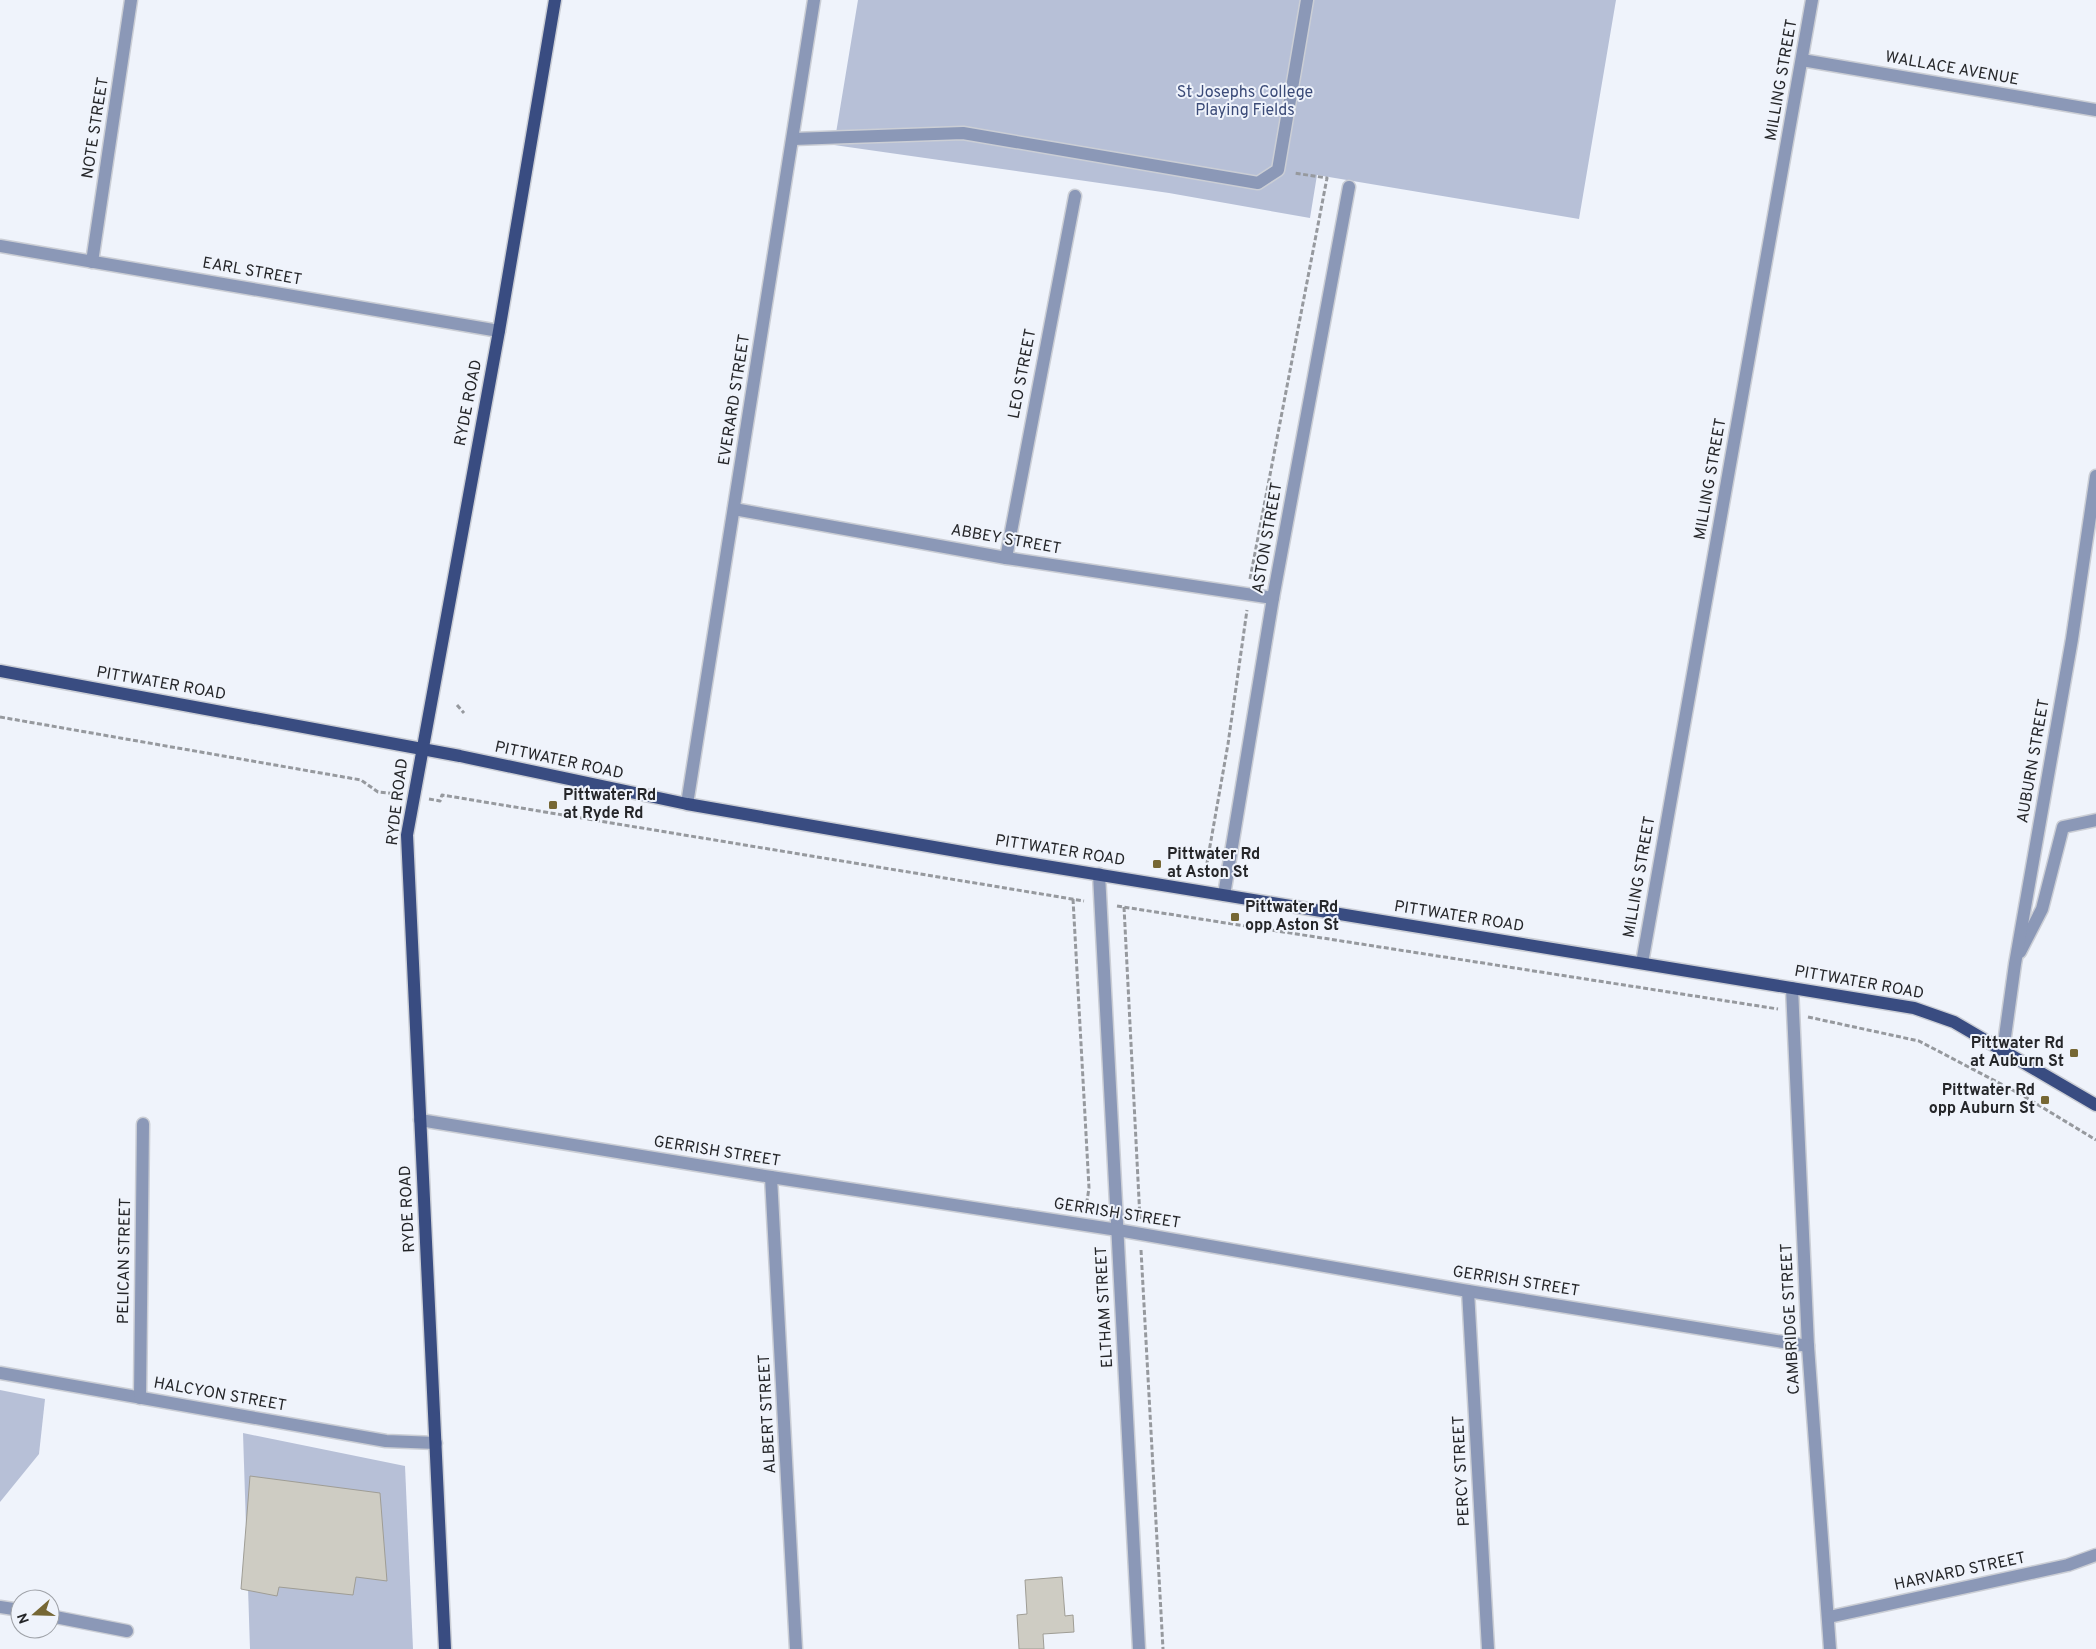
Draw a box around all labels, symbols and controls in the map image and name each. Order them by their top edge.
street label: MILLING STREET [1761,18,1803,142]
street label: WALLACE AVENUE [1884,47,2020,91]
street label: NOTE STREET [78,76,114,180]
park label: St Josephs College Playing Fields [1177,83,1313,121]
street label: EARL STREET [201,253,303,291]
street label: LEO STREET [1004,327,1042,421]
street label: EVERARD STREET [715,333,755,467]
street label: RYDE ROAD [451,358,487,448]
street label: MILLING STREET [1690,417,1732,541]
street label: ASTON STREET [1248,481,1288,595]
street label: ABBEY STREET [949,520,1063,560]
street label: PITTWATER ROAD [95,663,227,705]
street label: AUBURN STREET [2013,697,2055,825]
street label: PITTWATER ROAD [493,738,625,784]
street label: RYDE ROAD [383,757,413,847]
place label: Pittwater Rd at Ryde Rd [563,786,656,824]
marker: Pittwater Rd at Ryde Rd [547,799,559,811]
street label: MILLING STREET [1619,815,1661,939]
street label: PITTWATER ROAD [994,831,1126,871]
place label: Pittwater Rd at Aston St [1167,845,1260,883]
marker: Pittwater Rd at Aston St [1151,858,1163,870]
street label: PITTWATER ROAD [1393,897,1525,937]
place label: Pittwater Rd opp Aston St [1245,898,1339,936]
marker: Pittwater Rd opp Aston St [1229,911,1241,923]
street label: PITTWATER ROAD [1793,962,1925,1004]
place label: Pittwater Rd at Auburn St [1970,1034,2064,1072]
marker: Pittwater Rd at Auburn St [2068,1047,2080,1059]
place label: Pittwater Rd opp Auburn St [1929,1081,2035,1119]
marker: Pittwater Rd opp Auburn St [2039,1094,2051,1106]
street label: GERRISH STREET [652,1132,782,1172]
street label: RYDE ROAD [396,1165,420,1253]
street label: GERRISH STREET [1052,1194,1182,1234]
street label: PELICAN STREET [114,1198,136,1324]
street label: CAMBRIDGE STREET [1777,1243,1805,1395]
street label: ELTHAM STREET [1092,1246,1118,1368]
street label: GERRISH STREET [1451,1262,1581,1302]
street label: ALBERT STREET [755,1354,781,1474]
street label: HALCYON STREET [152,1373,288,1417]
street label: PERCY STREET [1449,1415,1475,1527]
street label: HARVARD STREET [1892,1548,2028,1596]
north arrow [10,1589,60,1639]
text: N [14,1610,34,1626]

